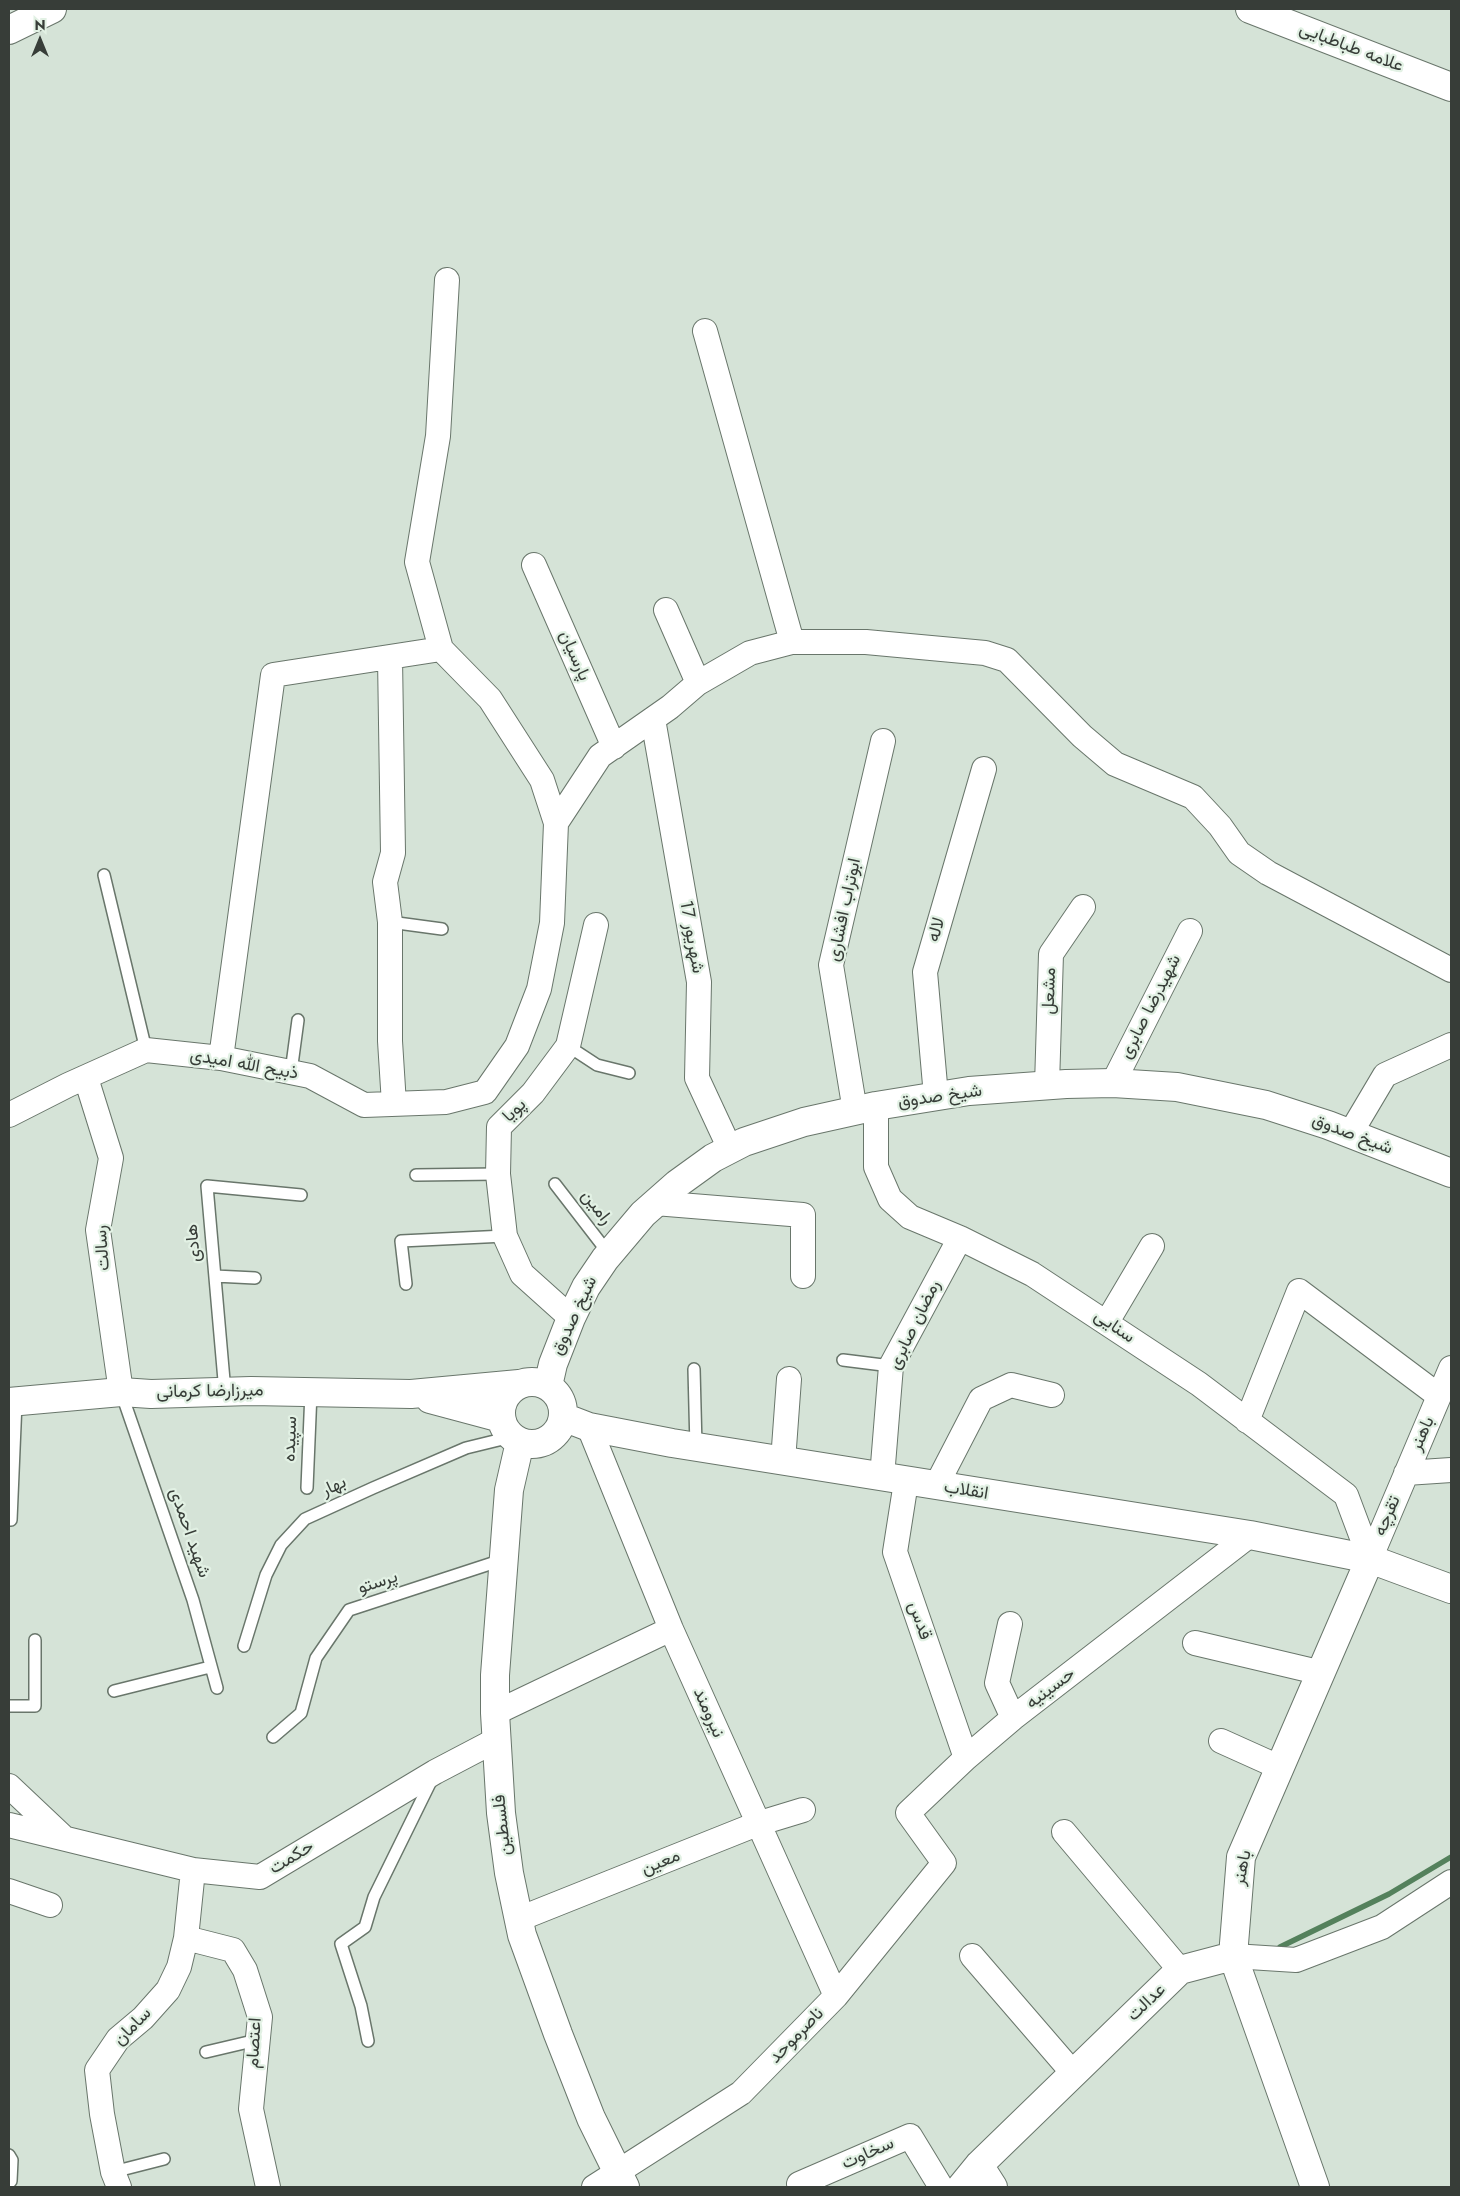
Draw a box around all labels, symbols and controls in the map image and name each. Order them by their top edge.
north arrow [15,15,65,65]
text: N [34,15,46,35]
street label: علامه طباطبایی [1296,18,1406,78]
street label: پارسیان [553,628,595,684]
street label: ابوتراب افشاری [823,856,867,964]
street label: 17 شهریور [674,899,708,975]
street label: لاله [923,915,951,945]
street label: شهیدرضا صابری [1116,951,1186,1063]
street label: مشعل [1038,967,1062,1015]
street label: ذبیح الله امیدی [188,1045,300,1085]
street label: شیخ صدوق [897,1080,983,1114]
street label: پویا [499,1095,531,1127]
street label: شیخ صدوق [1309,1110,1395,1160]
street label: رامین [576,1186,616,1230]
street label: هادی [182,1223,206,1263]
street label: رسالت [91,1225,115,1271]
street label: شیخ صدوق [547,1273,603,1359]
street label: رمضان صابری [884,1277,946,1373]
street label: سنایی [1089,1306,1139,1348]
street label: میرزارضا کرمانی [156,1380,264,1404]
street label: باهنر [1406,1413,1440,1455]
street label: سپیده [279,1416,303,1462]
street label: بهار [318,1472,350,1502]
street label: انقلاب [942,1477,990,1505]
street label: شهید احمدی [164,1485,214,1581]
street label: تقرچه [1370,1493,1406,1539]
street label: پرستو [355,1566,401,1600]
street label: قدس [902,1599,936,1643]
street label: حسینیه [1022,1664,1080,1714]
street label: نیرومند [688,1685,728,1741]
street label: فلسطین [489,1793,517,1857]
street label: حکمت [266,1836,318,1880]
street label: معین [638,1845,684,1881]
street label: باهنر [1229,1848,1257,1888]
street label: عدالت [1123,1980,1171,2026]
street label: سامان [109,2003,157,2051]
street label: ناصرموحد [765,2003,829,2069]
street label: اعتصام [243,2017,267,2069]
street label: سخاوت [839,2133,897,2175]

